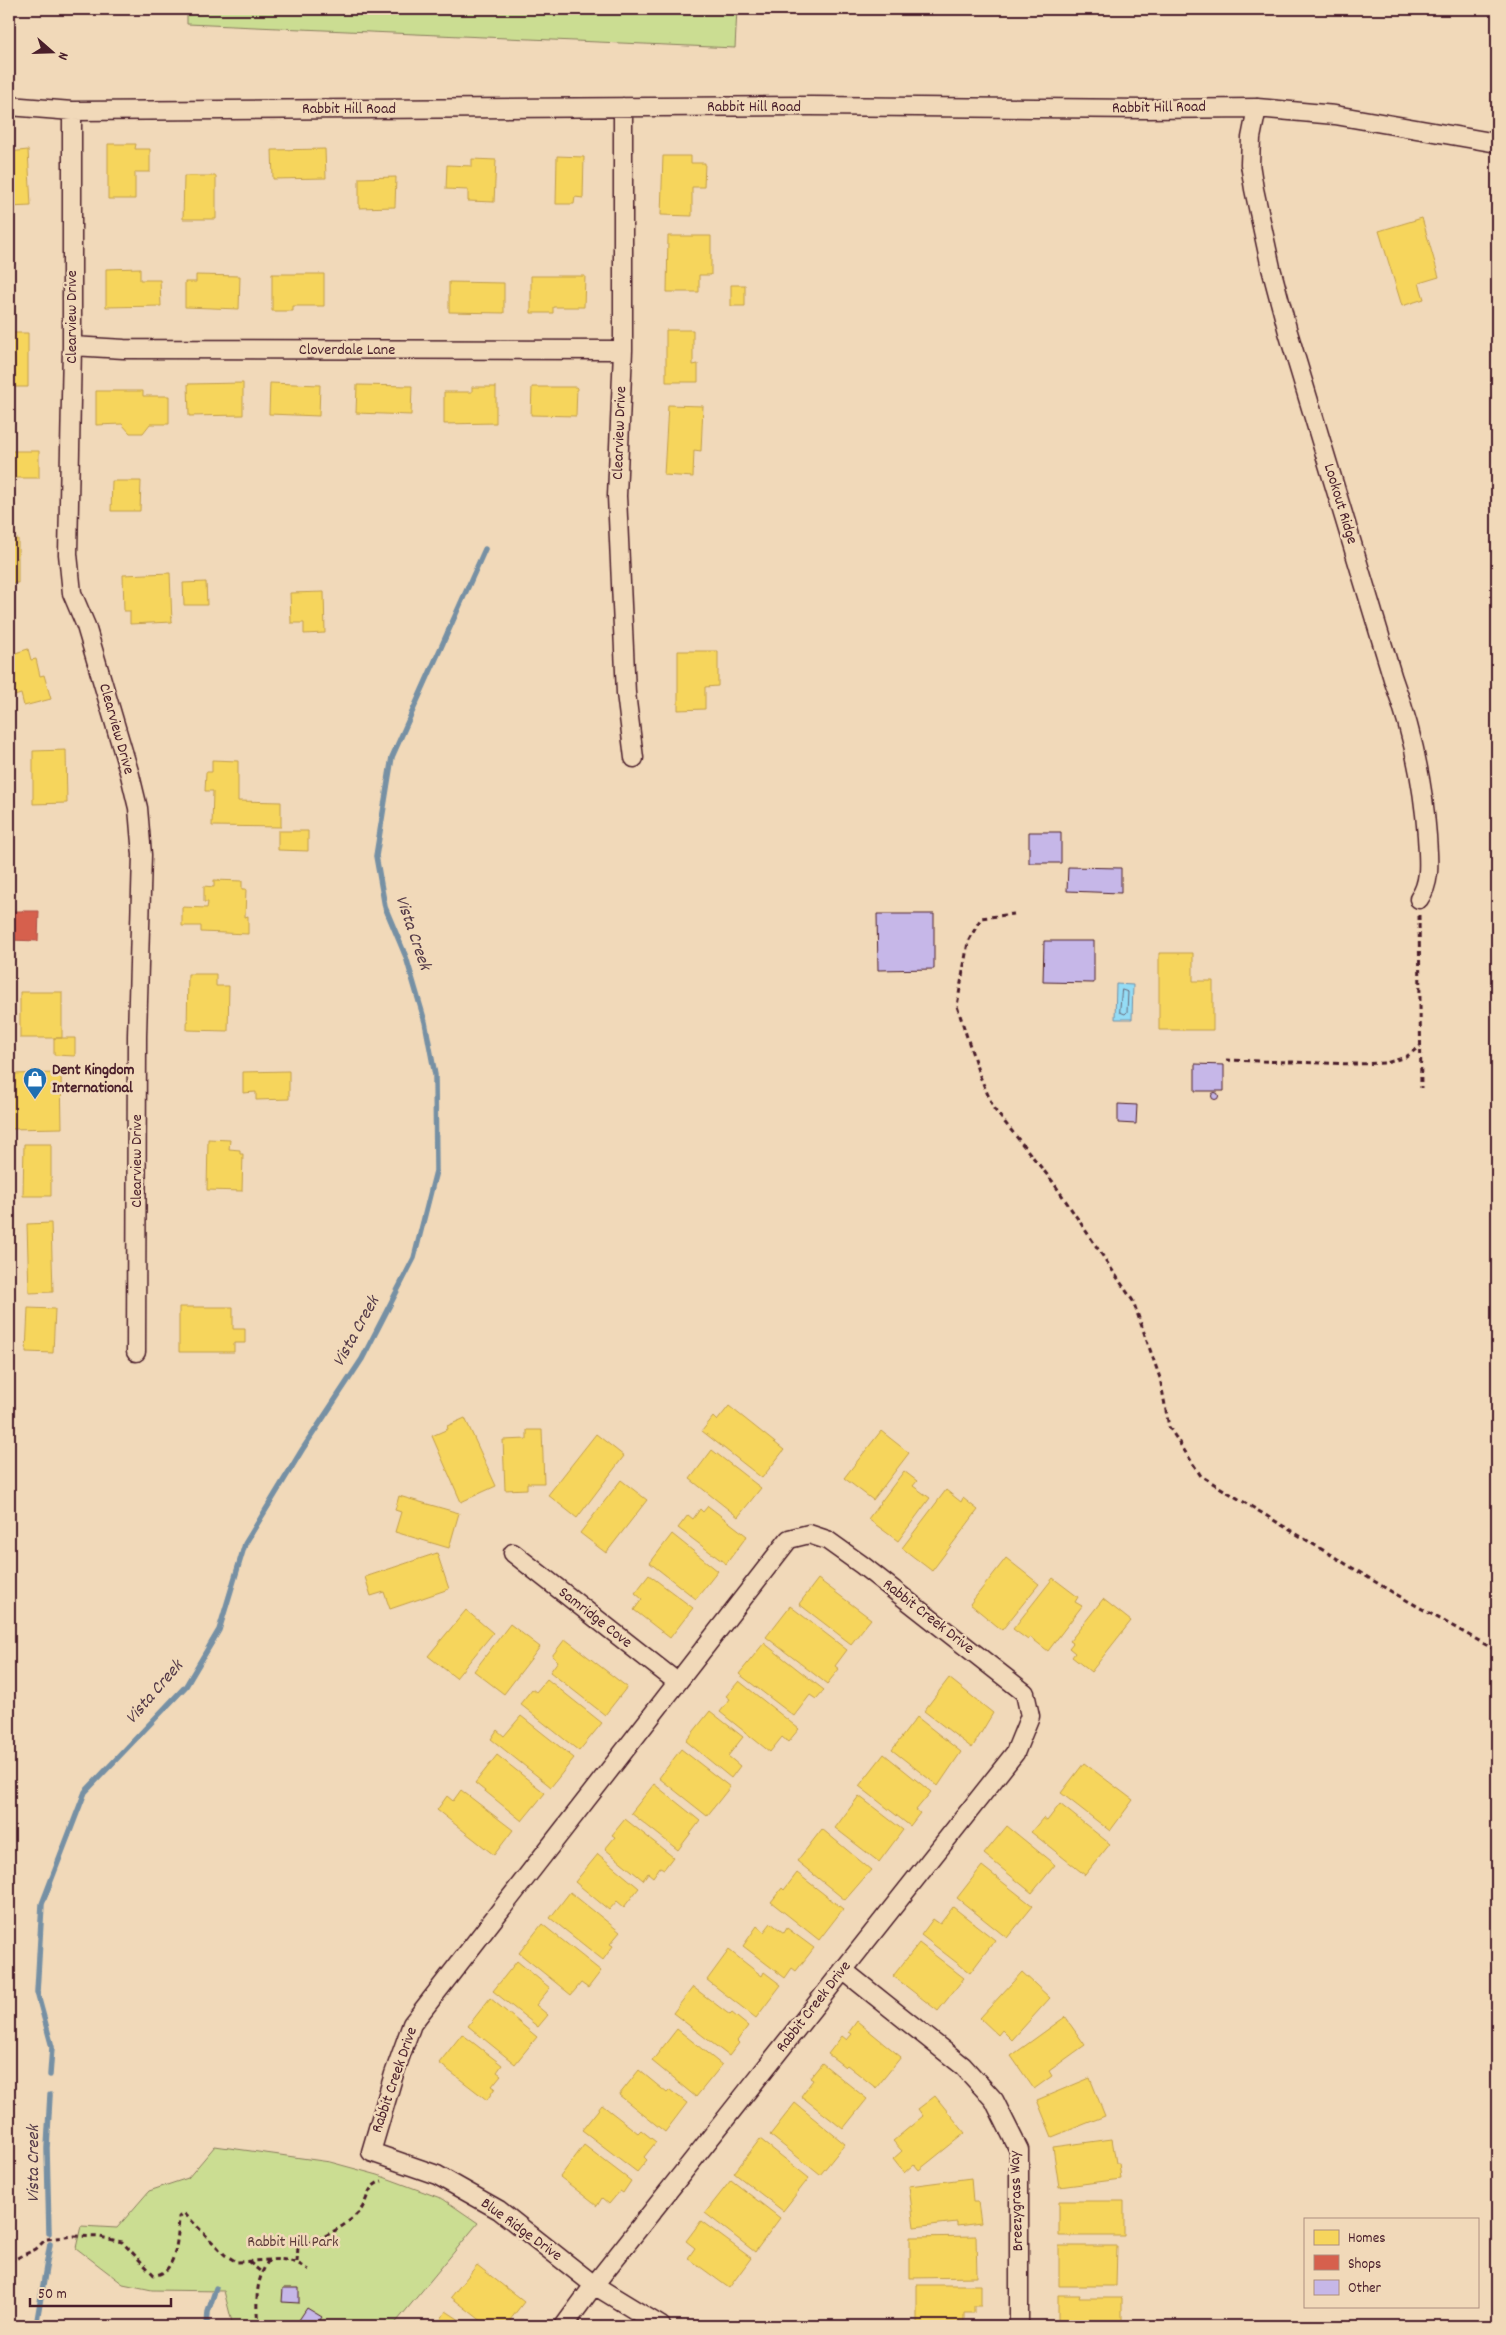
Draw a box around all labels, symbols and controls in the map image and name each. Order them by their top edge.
north arrow [28,28,78,78]
text: N [52,49,73,63]
street label: Rabbit Hill Road [707,96,801,119]
street label: Rabbit Hill Road [1112,96,1206,120]
street label: Rabbit Hill Road [302,98,396,121]
street label: Clearview Drive [61,270,84,364]
street label: Cloverdale Lane [299,339,395,362]
street label: Clearview Drive [607,386,633,480]
street label: Lookout Ridge [1317,461,1363,547]
street label: Clearview Drive [92,681,140,777]
water label: Vista Creek [388,892,437,975]
place label: Dent Kingdom International [52,1059,135,1100]
shop icon: Dent Kingdom International [22,1066,48,1100]
street label: Clearview Drive [126,1114,149,1208]
water label: Vista Creek [327,1291,388,1372]
street label: Rabbit Creek Drive [877,1574,979,1660]
street label: Samridge Cove [553,1582,637,1654]
water label: Vista Creek [120,1654,191,1730]
street label: Rabbit Creek Drive [771,1956,857,2058]
street label: Rabbit Creek Drive [366,2024,424,2136]
water label: Vista Creek [22,2124,47,2203]
street label: Breezygrass Way [1004,2150,1030,2252]
street label: Blue Ridge Drive [476,2193,566,2267]
legend [1304,2218,1478,2308]
text: Homes [1348,2228,1386,2250]
park label: Rabbit Hill Park [247,2231,339,2254]
text: Shops [1348,2254,1381,2276]
scale bar [30,2275,171,2307]
text: Other [1348,2278,1382,2300]
text: 50 m [38,2284,67,2306]

